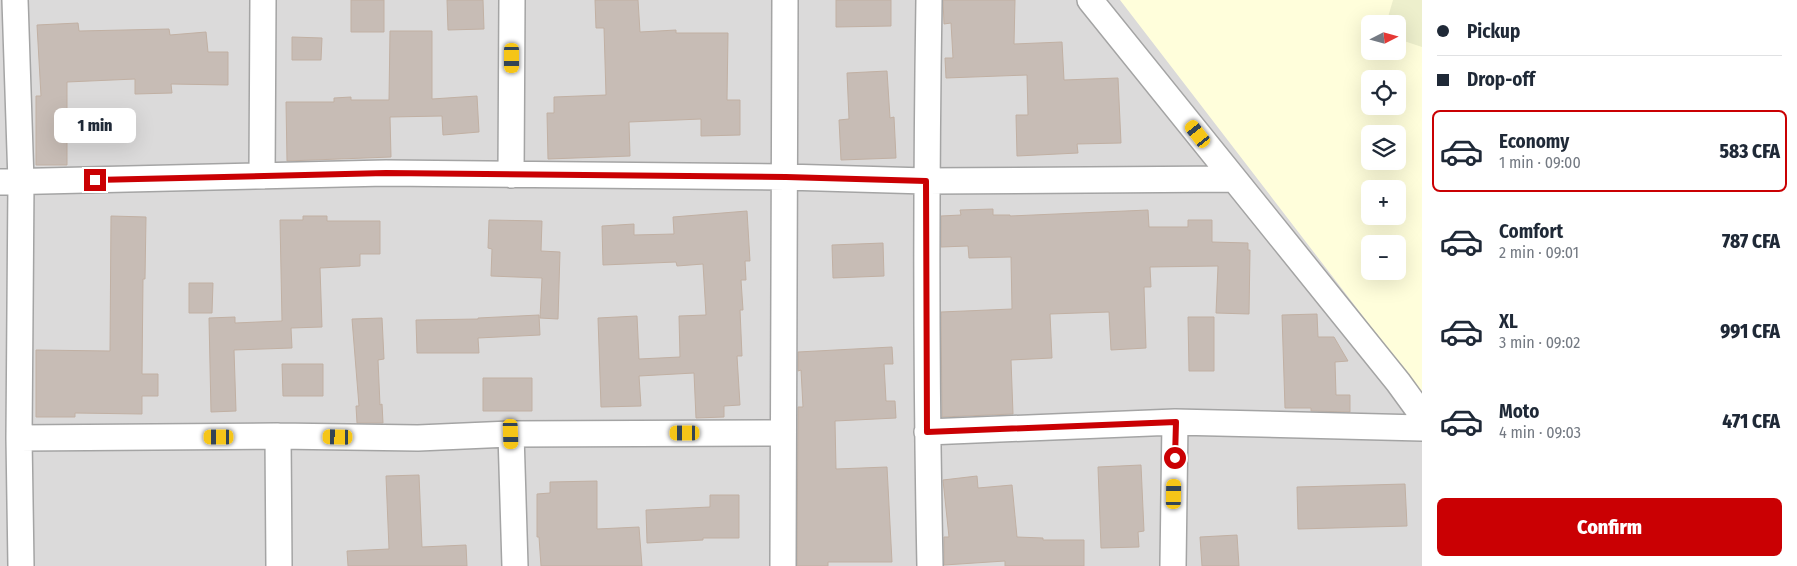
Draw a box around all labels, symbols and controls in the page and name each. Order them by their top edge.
north arrow [1361,15,1406,60]
map controls [1361,15,1406,280]
text: Pickup [1467,20,1520,43]
car [504,43,519,73]
text: Drop-off [1467,68,1535,91]
button: locate [1361,70,1406,115]
callout: 1 min [54,108,136,142]
text: 1 min [78,116,112,135]
car [1182,118,1213,150]
button: layers [1361,125,1406,170]
icon: car [1439,129,1484,174]
text: Economy [1499,130,1569,153]
text: 583 CFA [1719,140,1780,163]
text: 1 min · 09:00 [1499,153,1581,172]
route end [84,169,106,191]
button: + [1361,180,1406,225]
icon: car [1439,219,1484,264]
text: Comfort [1499,220,1563,243]
text: 787 CFA [1722,230,1780,253]
button: − [1361,235,1406,280]
text: 2 min · 09:01 [1499,243,1579,262]
icon: car [1439,309,1484,354]
text: XL [1499,310,1518,333]
text: 991 CFA [1720,320,1780,343]
text: 3 min · 09:02 [1499,333,1580,352]
icon: car [1439,399,1484,444]
text: Moto [1499,400,1539,423]
text: 471 CFA [1722,410,1780,433]
car [502,419,519,449]
text: 4 min · 09:03 [1499,423,1581,442]
car [670,426,700,441]
car [322,429,353,445]
car [204,430,234,445]
route start [1164,447,1186,469]
car [1166,479,1181,509]
button: Confirm [1437,498,1782,556]

